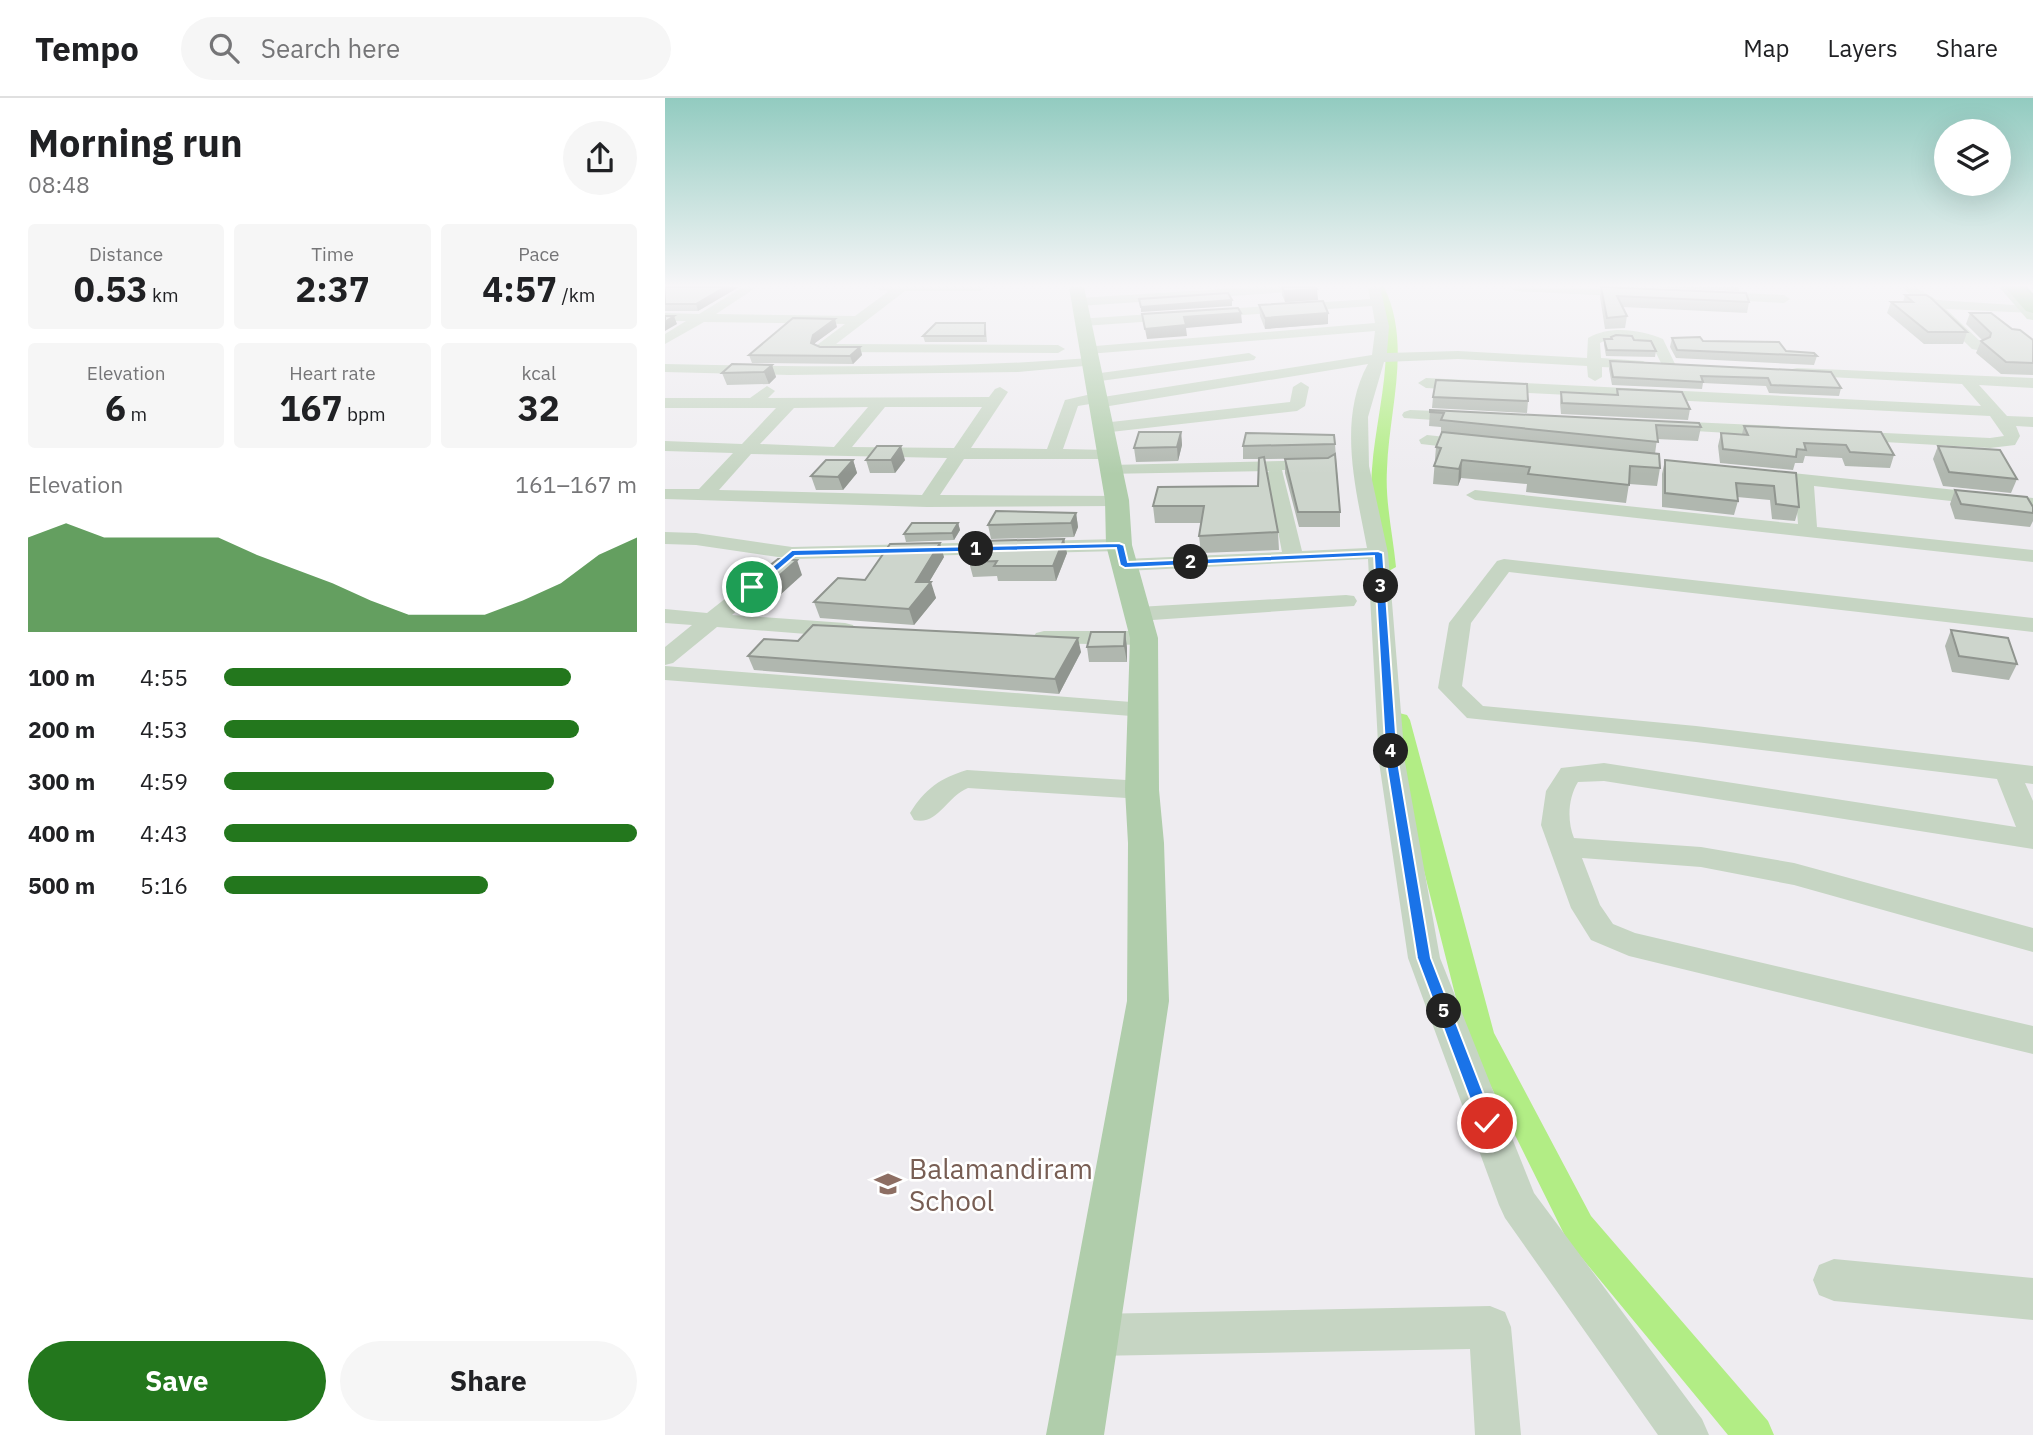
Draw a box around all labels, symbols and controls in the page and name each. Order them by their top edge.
search box [181,17,671,80]
text: Tempo [35,27,139,70]
icon: search [205,29,243,67]
text: Search here [261,31,400,65]
text: Map [1743,32,1790,64]
text: Layers [1828,32,1898,64]
text: Share [1936,32,1998,64]
text: Morning run [28,118,243,167]
map controls [1934,119,2011,196]
button: layers [1934,119,2011,196]
button: share [563,121,637,195]
text: 08:48 [28,169,90,199]
text: Distance [89,242,163,266]
text: Time [311,242,354,266]
text: Pace [518,242,560,266]
text: 0.53 [74,266,148,312]
text: 2:37 [295,266,370,312]
text: 4:57 [482,266,557,312]
text: km [148,283,179,307]
text: /km [557,283,595,307]
text: Elevation [87,361,166,385]
text: Heart rate [289,361,376,385]
text: kcal [522,361,556,385]
text: 6 [105,385,126,431]
text: 167 [279,385,342,431]
text: 32 [518,385,560,431]
text: m [126,402,147,426]
text: bpm [342,402,386,426]
text: Elevation [28,469,123,499]
text: 161–167 m [515,469,637,499]
pin: 1 [959,532,993,566]
text: 1 [970,536,981,560]
pin: 2 [1173,545,1209,580]
text: 2 [1185,549,1196,573]
pin [722,557,782,617]
icon: arrive [733,568,771,606]
pin: 3 [1363,568,1399,603]
text: 3 [1375,573,1386,597]
text: 100 m [28,662,95,692]
text: 4:55 [140,662,188,692]
text: 200 m [28,714,95,744]
text: 4:53 [140,714,188,744]
pin: 4 [1373,734,1409,768]
text: 4 [1385,738,1396,762]
text: 300 m [28,766,95,796]
text: 4:59 [140,766,188,796]
text: 400 m [28,818,95,848]
text: 4:43 [140,818,188,848]
text: 500 m [28,870,95,900]
text: 5:16 [140,870,188,900]
pin: 5 [1427,993,1461,1028]
text: 5 [1438,998,1449,1022]
pin [1457,1093,1517,1153]
icon: check [1468,1104,1506,1142]
place label: Balamandiram School [909,1150,1093,1219]
school or university icon: Balamandiram School [873,1169,903,1199]
button: Save [28,1341,326,1421]
button: Share [340,1341,637,1421]

